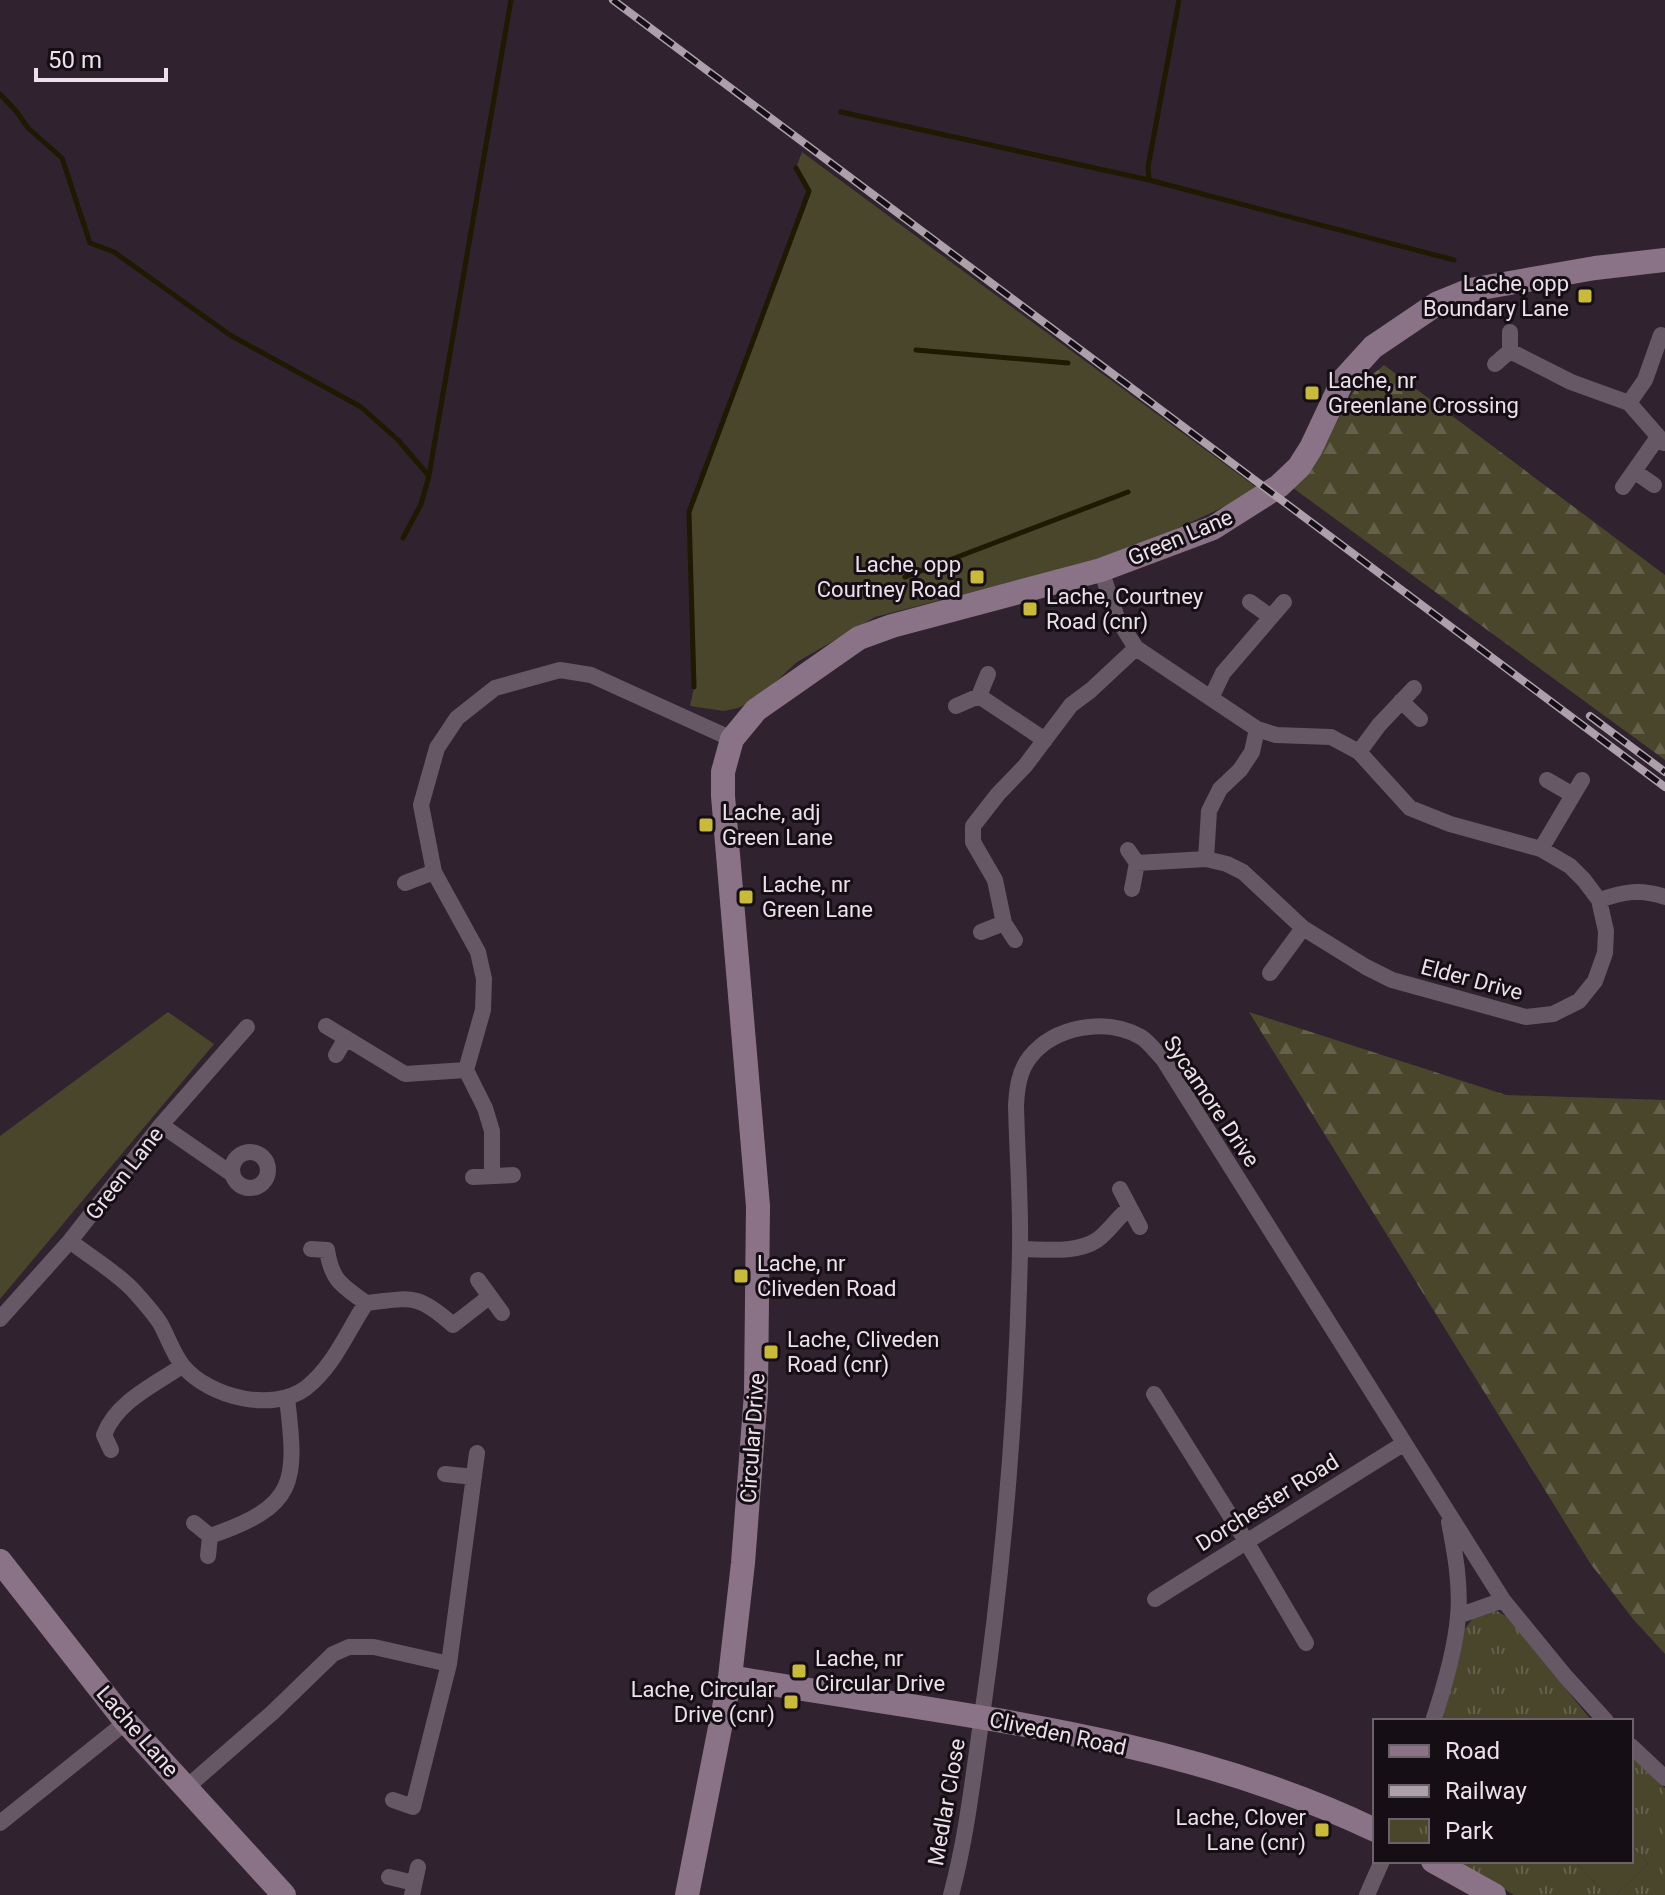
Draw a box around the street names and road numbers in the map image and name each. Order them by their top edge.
street label: Green Lane [1124,504,1236,571]
street label: Elder Drive [1418,954,1525,1005]
street label: Sycamore Drive [1159,1031,1265,1171]
street label: Green Lane [80,1122,168,1225]
street label: Circular Drive [735,1372,770,1504]
street label: Dorchester Road [1191,1449,1343,1556]
street label: Lache Lane [91,1681,184,1782]
street label: Cliveden Road [987,1707,1129,1760]
street label: Medlar Close [923,1737,970,1868]

